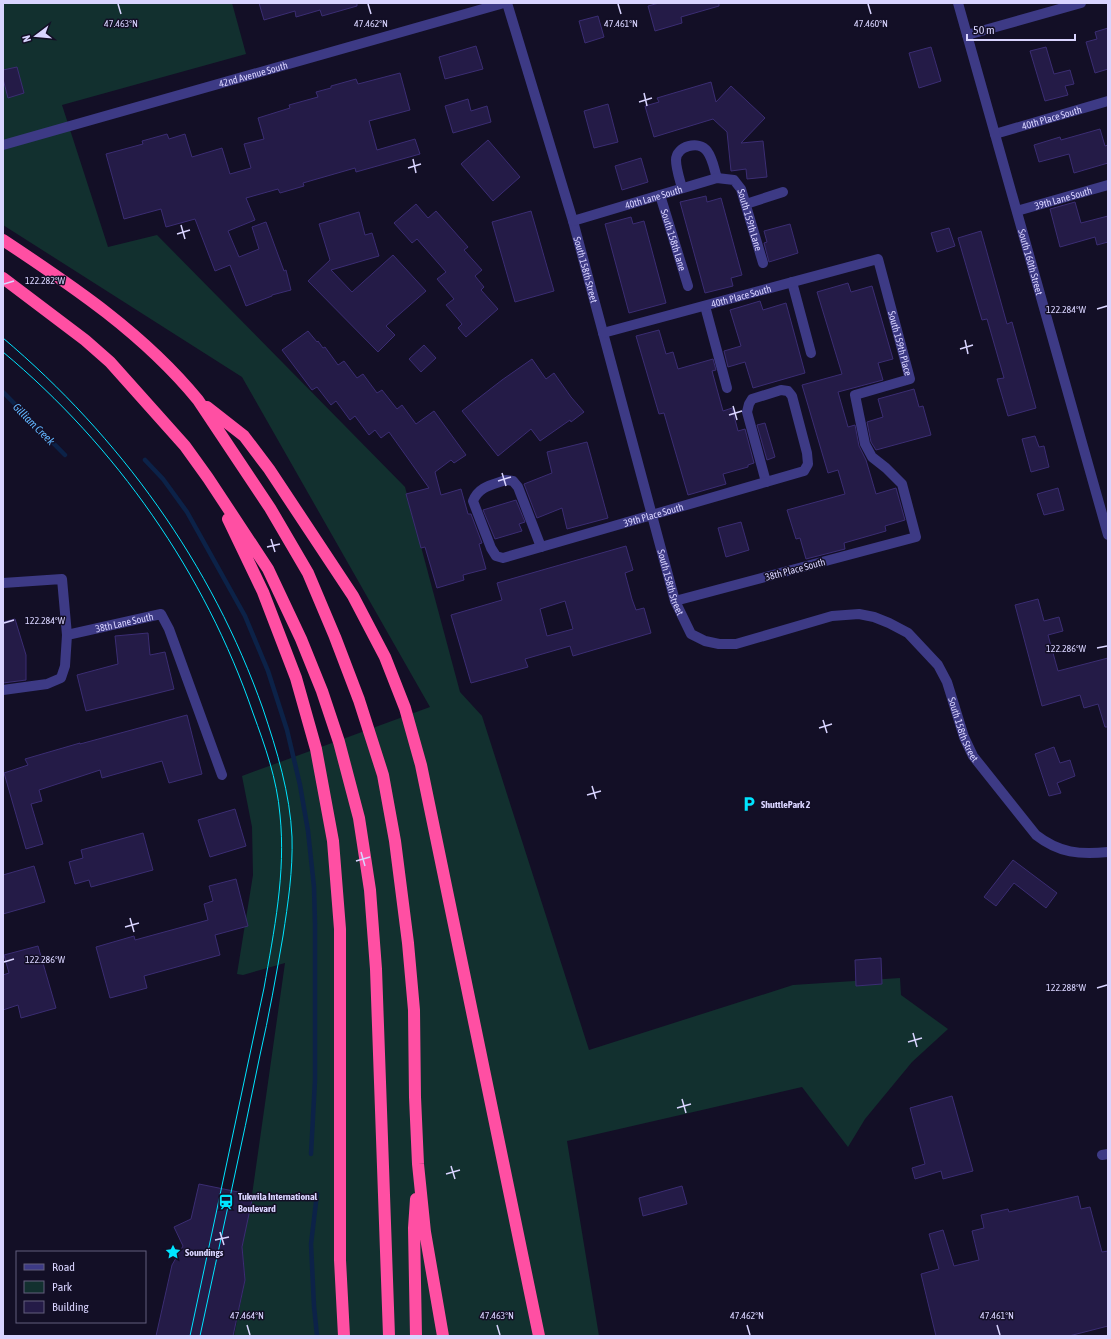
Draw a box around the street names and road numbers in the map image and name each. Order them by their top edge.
street label: 42nd Avenue South [218,60,289,90]
street label: 40th Place South [1021,104,1083,132]
street label: 40th Lane South [624,184,684,211]
street label: 39th Lane South [1033,185,1093,212]
street label: South 159th Lane [735,188,764,253]
street label: South 158th Lane [659,208,688,273]
street label: South 160th Street [1016,228,1045,296]
street label: South 158th Street [571,235,600,304]
street label: 40th Place South [710,283,773,310]
street label: South 159th Place [886,310,914,377]
street label: 39th Place South [622,501,685,529]
street label: South 158th Street [655,548,686,617]
street label: 38th Place South [764,556,827,583]
street label: 38th Lane South [94,611,155,635]
street label: South 158th Street [946,696,980,764]

